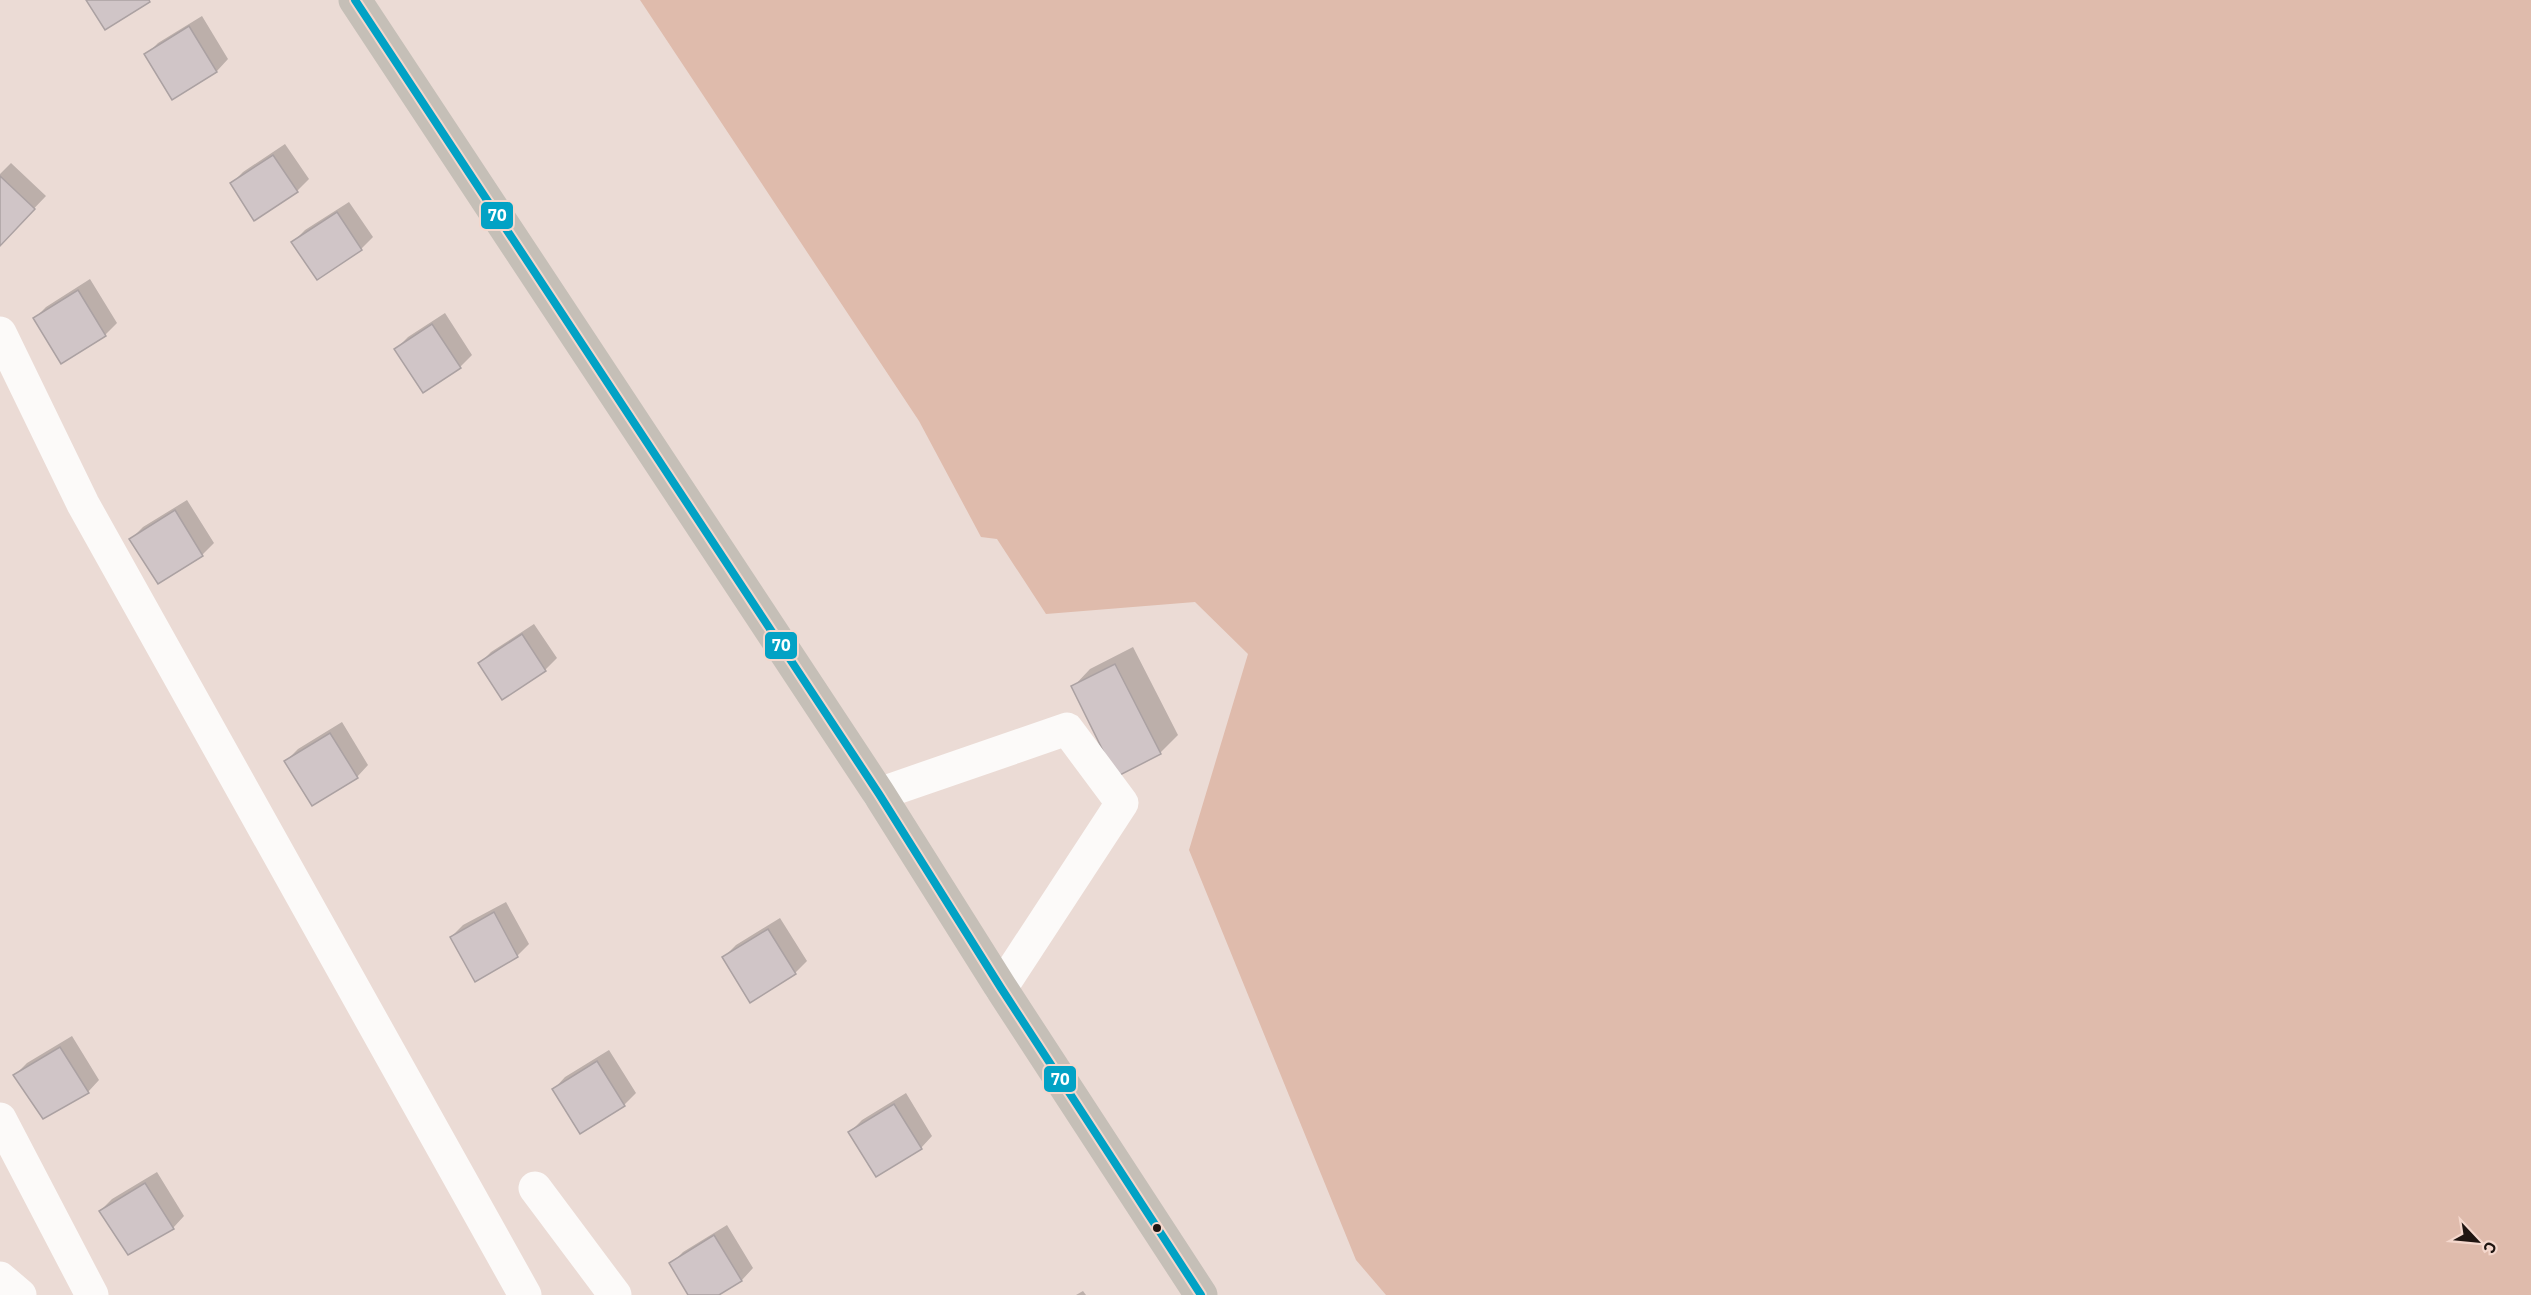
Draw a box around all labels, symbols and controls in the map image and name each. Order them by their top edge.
line badge: 70 [480,201,514,230]
text: 70 [487,205,507,225]
line badge: 70 [764,631,798,660]
text: 70 [771,635,791,655]
line badge: 70 [1043,1065,1077,1093]
text: 70 [1050,1069,1070,1089]
north arrow [2447,1211,2507,1271]
unlabelled marker [1151,1222,1163,1234]
text: С [2479,1239,2502,1257]

